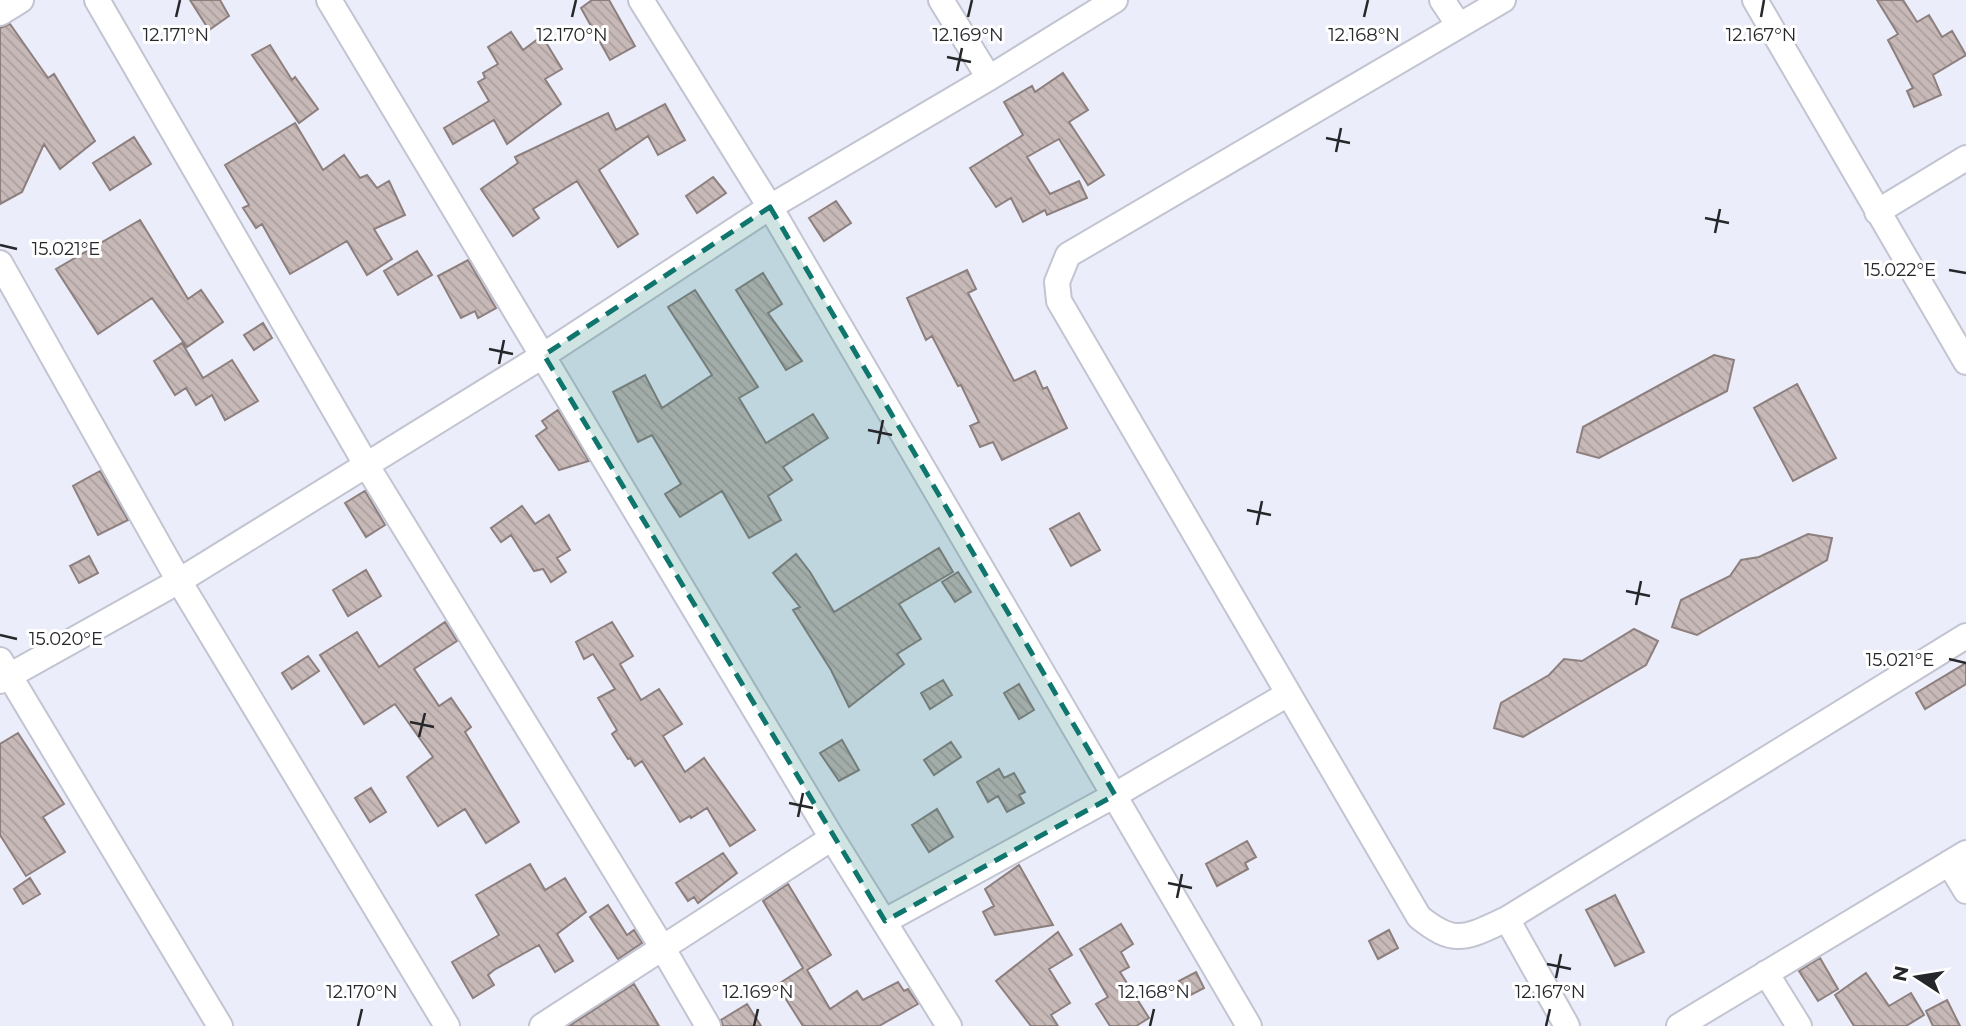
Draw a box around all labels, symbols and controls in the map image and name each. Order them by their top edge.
text: 12.171°N [143,24,209,46]
text: 12.170°N [536,24,608,46]
text: 12.169°N [932,24,1004,46]
text: 12.168°N [1328,24,1400,46]
text: 12.167°N [1726,24,1796,46]
text: 15.021°E [32,238,100,260]
text: 15.022°E [1864,259,1936,281]
text: 15.020°E [29,628,103,650]
text: 15.021°E [1866,649,1934,671]
north arrow [1882,942,1952,1012]
text: N [1888,964,1914,983]
text: 12.170°N [326,981,398,1003]
text: 12.169°N [722,981,794,1003]
text: 12.168°N [1118,981,1190,1003]
text: 12.167°N [1515,981,1585,1003]

